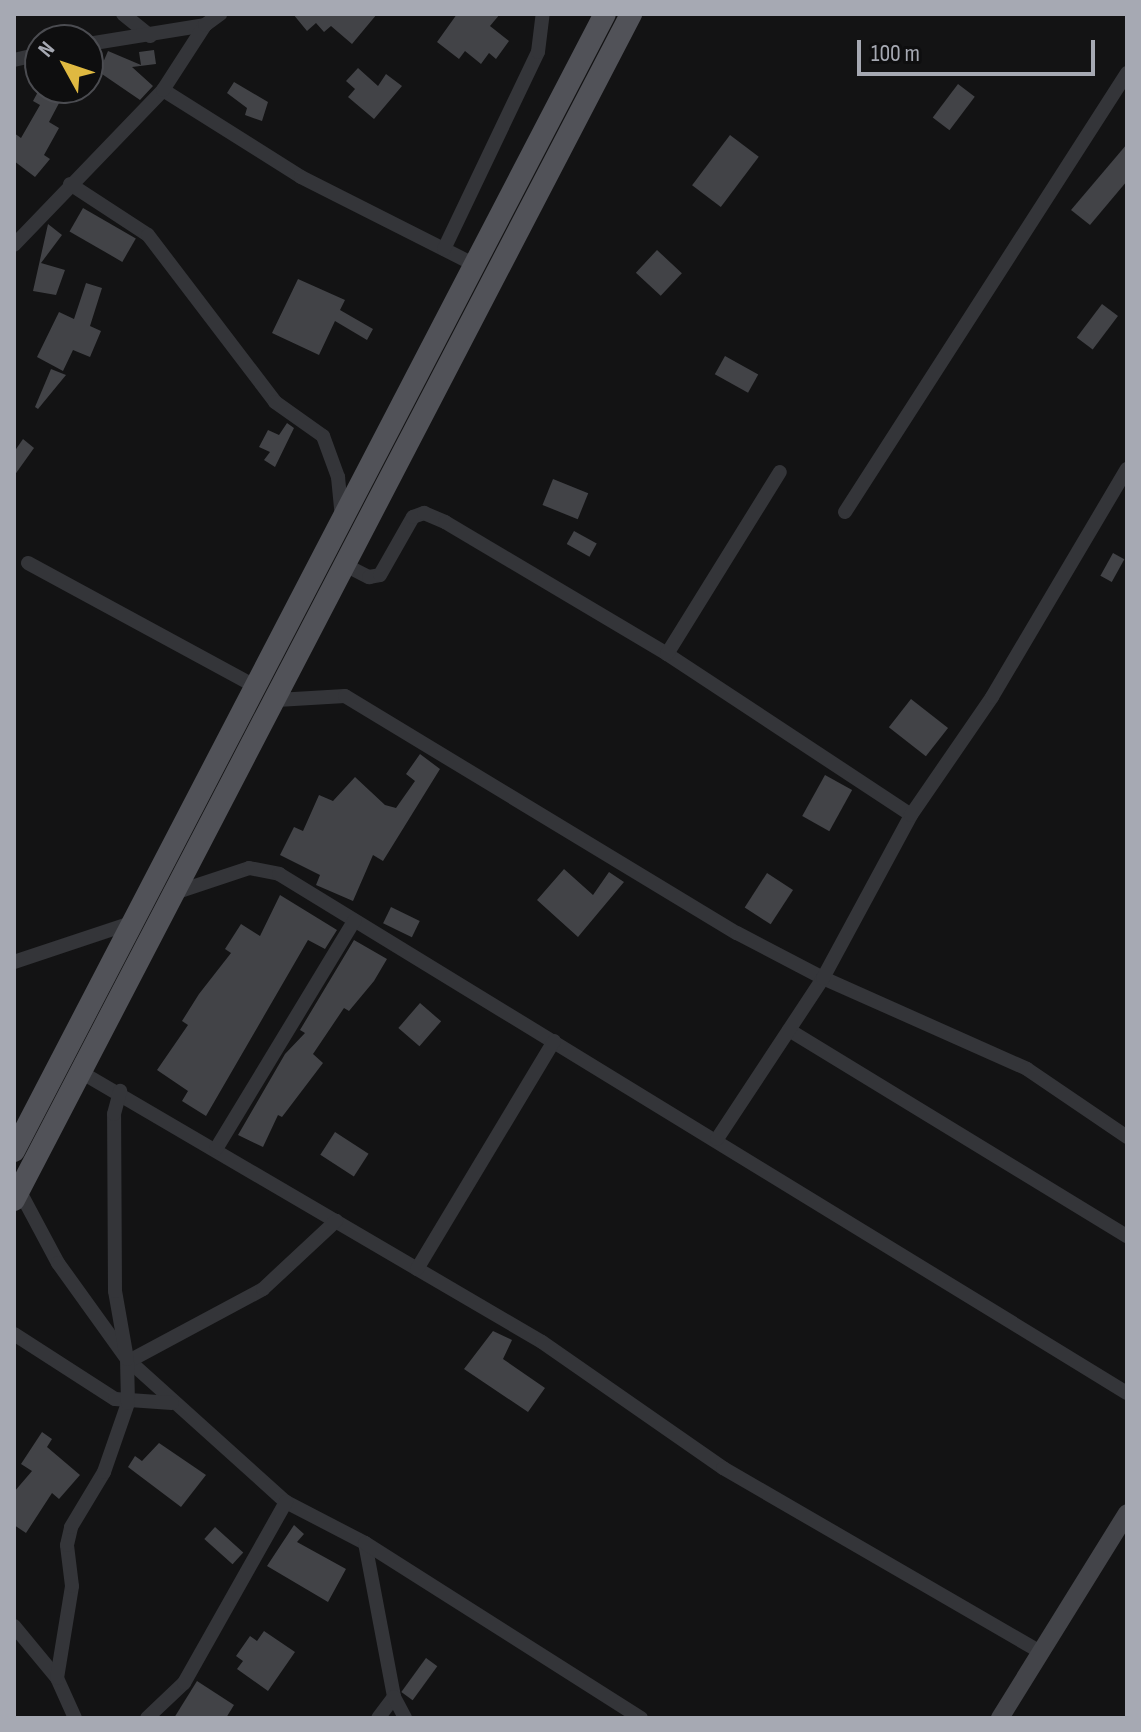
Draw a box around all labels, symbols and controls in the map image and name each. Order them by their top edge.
north arrow [24,24,104,104]
scale bar [861,24,1099,74]
text: N [33,36,61,63]
text: 100 m [871,39,920,68]

